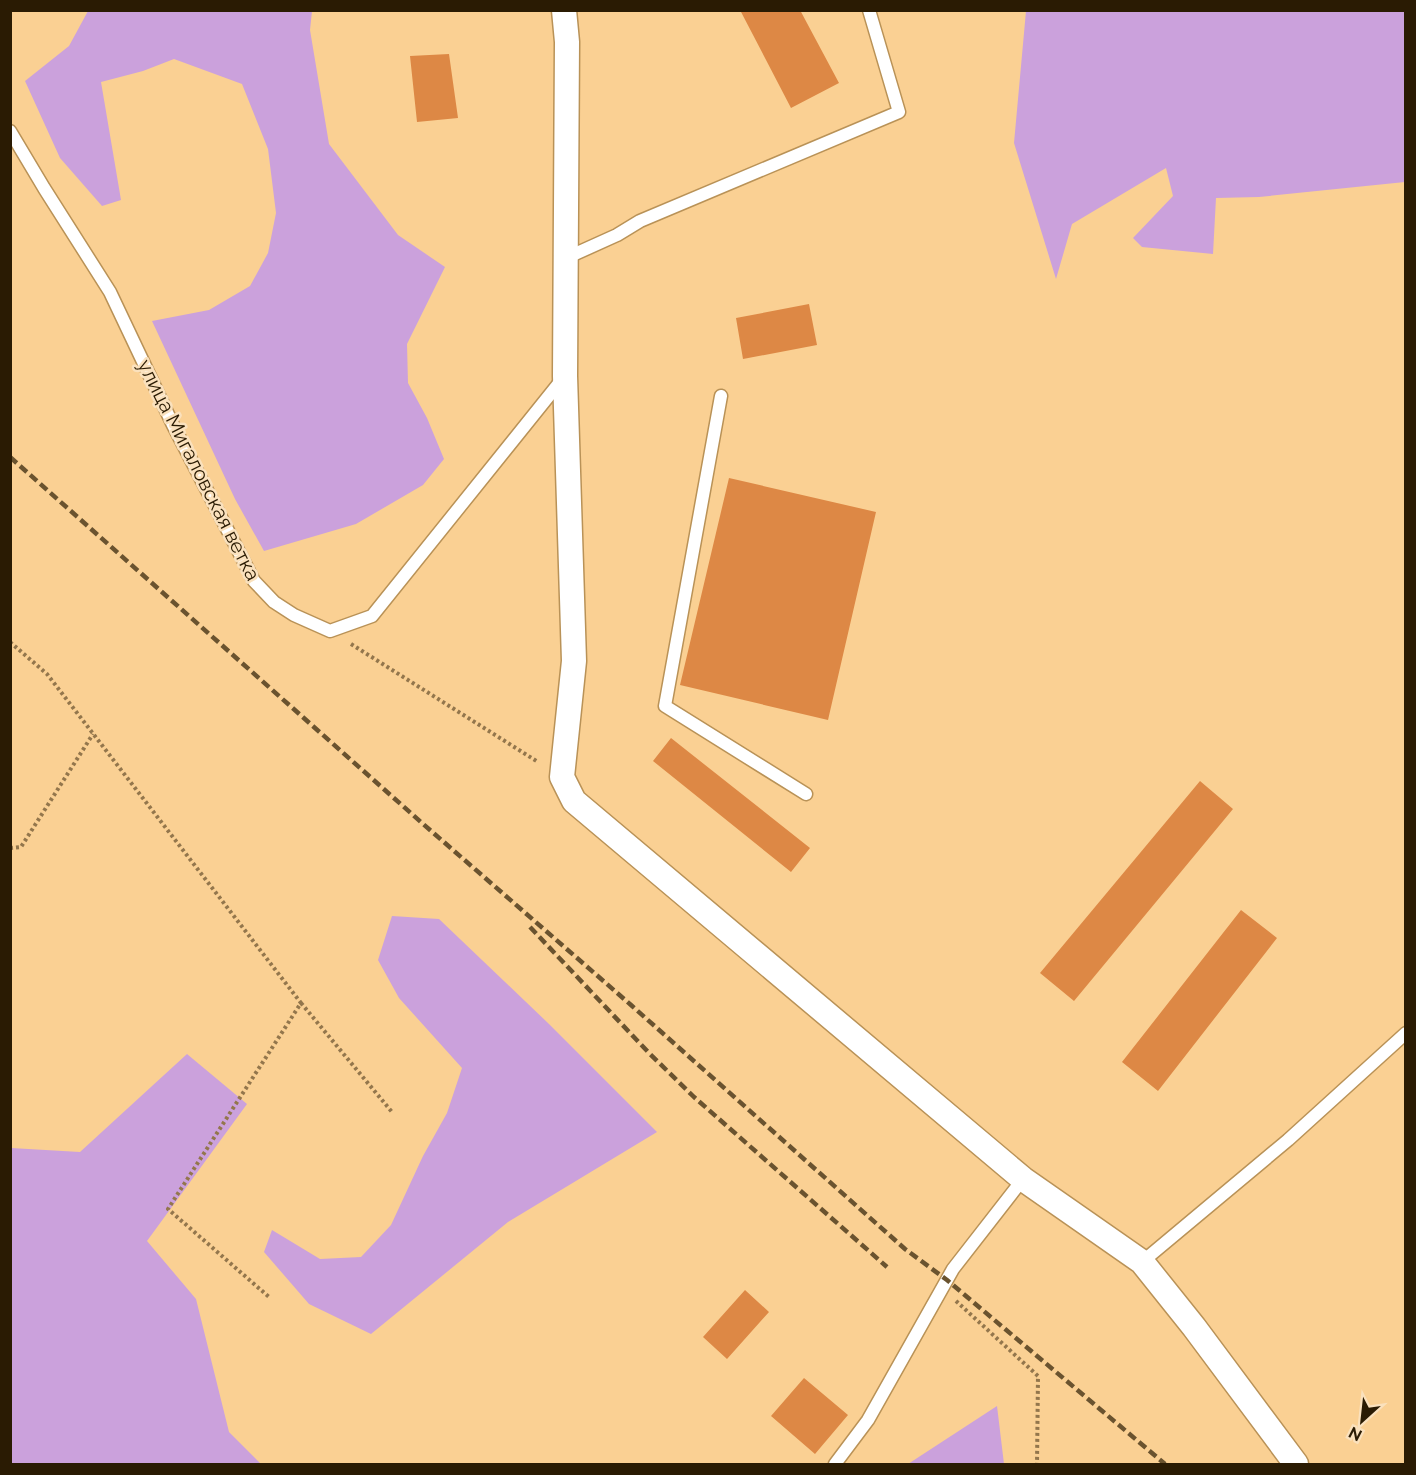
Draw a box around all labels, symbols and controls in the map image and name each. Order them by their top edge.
street label: улица Мигаловская ветка [133,355,265,585]
north arrow [1332,1391,1392,1451]
text: N [1346,1423,1365,1445]

